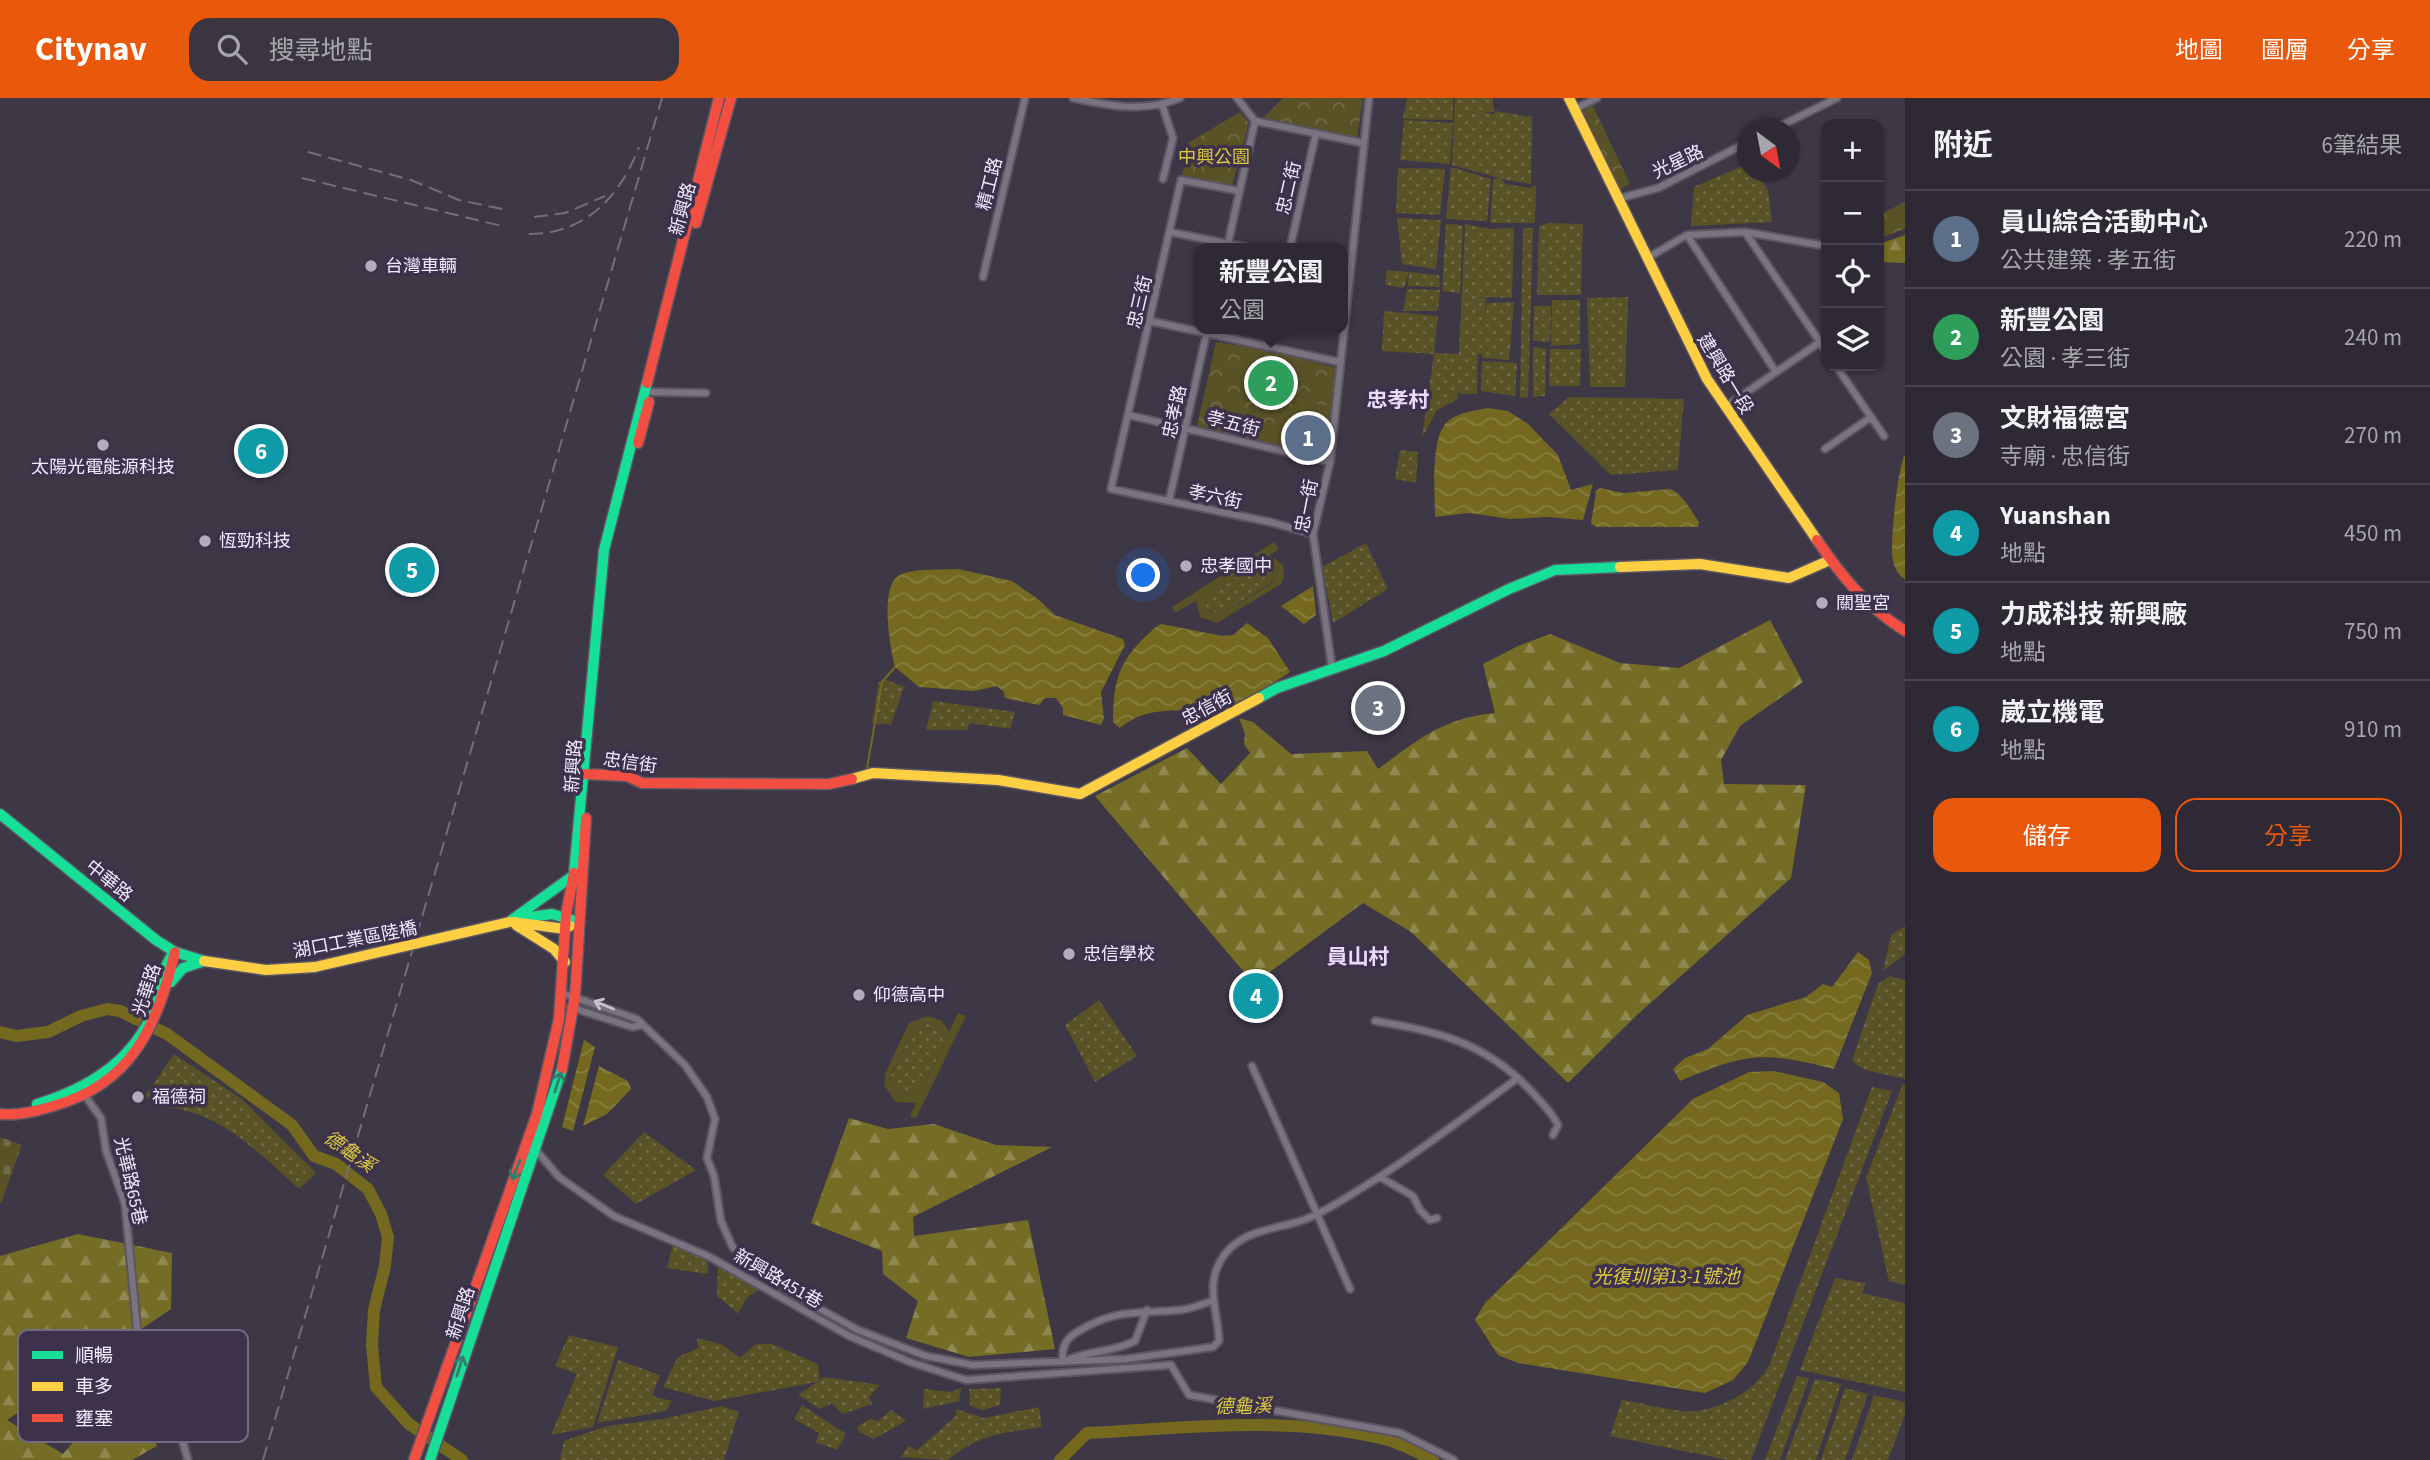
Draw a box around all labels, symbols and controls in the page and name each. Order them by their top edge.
search box [189,18,679,81]
text: Citynav [35,26,147,73]
icon: search [213,30,251,68]
text: 搜尋地點 [269,32,373,69]
text: 地圖 [2175,33,2223,68]
text: 圖層 [2261,33,2309,68]
text: 分享 [2347,33,2395,68]
north arrow [1737,119,1800,182]
map controls [1821,119,1884,371]
button: + [1821,119,1884,182]
text: 附近 [1933,124,1993,167]
text: 6筆結果 [2322,129,2402,162]
street label: 光星路 [1648,139,1708,185]
park label: 中興公園 [1178,145,1250,170]
street label: 精工路 [971,155,1009,213]
street label: 忠二街 [1271,159,1307,217]
street label: 新興路 [664,180,702,238]
button: − [1821,182,1884,245]
text: 員山綜合活動中心 [2000,204,2208,241]
text: 1 [1950,223,1962,256]
text: 220 m [2344,223,2402,256]
popup [1194,243,1348,334]
text: 公共建築 · 孝五街 [2000,244,2176,277]
button: locate [1821,245,1884,308]
place label: 台灣車輛 [385,254,457,279]
text: 新豐公園 [1219,254,1323,291]
marker: 台灣車輛 [363,258,379,274]
street label: 忠三街 [1122,273,1158,331]
text: 公園 [1219,294,1265,327]
text: 新豐公園 [2000,302,2104,339]
button: layers [1821,308,1884,371]
text: 2 [1950,321,1962,354]
text: 240 m [2344,321,2402,354]
street label: 建興路一段 [1691,329,1759,419]
text: 公園 · 孝三街 [2000,342,2130,375]
pin: 2 [1248,357,1294,409]
street label: 忠孝路 [1157,383,1193,441]
district label: 忠孝村 [1367,385,1430,415]
text: 文財福德宮 [2000,400,2130,437]
street label: 孝五街 [1204,405,1262,443]
pin: 1 [1285,412,1331,464]
text: 3 [1950,419,1962,452]
text: 270 m [2344,419,2402,452]
pin: 6 [238,425,284,477]
marker: 太陽光電能源科技 [95,437,111,453]
text: 寺廟 · 忠信街 [2000,440,2130,473]
place label: 太陽光電能源科技 [31,455,175,480]
street label: 忠一街 [1290,477,1324,535]
street label: 孝六街 [1186,479,1244,515]
text: Yuanshan [2000,497,2111,534]
text: 4 [1950,517,1962,550]
text: 450 m [2344,517,2402,550]
place label: 恆勁科技 [219,529,291,554]
marker: 恆勁科技 [197,533,213,549]
text: 地點 [2000,537,2046,570]
pin: 5 [389,544,435,596]
place label: 忠孝國中 [1200,554,1272,579]
your location [1126,558,1160,592]
marker: 忠孝國中 [1178,558,1194,574]
place label: 關聖宮 [1836,591,1890,616]
marker: 關聖宮 [1814,595,1830,611]
text: 力成科技 新興廠 [2000,596,2187,633]
text: 5 [1950,615,1962,648]
text: 750 m [2344,615,2402,648]
text: 地點 [2000,636,2046,669]
pin: 3 [1355,682,1401,734]
street label: 忠信街 [1177,684,1237,732]
text: 崴立機電 [2000,694,2104,731]
text: 6 [1950,713,1962,746]
text: 910 m [2344,713,2402,746]
text: 地點 [2000,734,2046,767]
street label: 新興路 [560,738,588,794]
street label: 忠信街 [602,747,658,779]
button: 儲存 [1933,798,2161,872]
button: 分享 [2175,798,2402,872]
street label: 中華路 [80,854,138,908]
street label: 湖口工業區陸橋 [291,916,419,964]
place label: 忠信學校 [1083,942,1155,967]
district label: 員山村 [1327,942,1390,972]
marker: 忠信學校 [1061,946,1077,962]
street label: 光華路 [127,960,167,1020]
pin: 4 [1233,970,1279,1022]
place label: 仰德高中 [873,983,945,1008]
marker: 仰德高中 [851,987,867,1003]
one-way arrow [593,998,615,1011]
one-way arrow [553,1071,565,1093]
place label: 福德祠 [152,1085,206,1110]
marker: 福德祠 [130,1089,146,1105]
water label: 德龜溪 [318,1125,383,1181]
street label: 光華路65巷 [108,1134,152,1228]
one-way arrow [509,1159,522,1181]
street label: 新興路451巷 [729,1243,827,1315]
water label: 光復圳第13-1號池 [1592,1264,1742,1291]
street label: 新興路 [441,1283,481,1343]
legend [18,1330,248,1442]
text: 順暢 [75,1343,113,1370]
one-way arrow [455,1356,468,1378]
text: 車多 [75,1374,113,1401]
water label: 德龜溪 [1214,1393,1275,1421]
text: 壅塞 [75,1406,113,1433]

